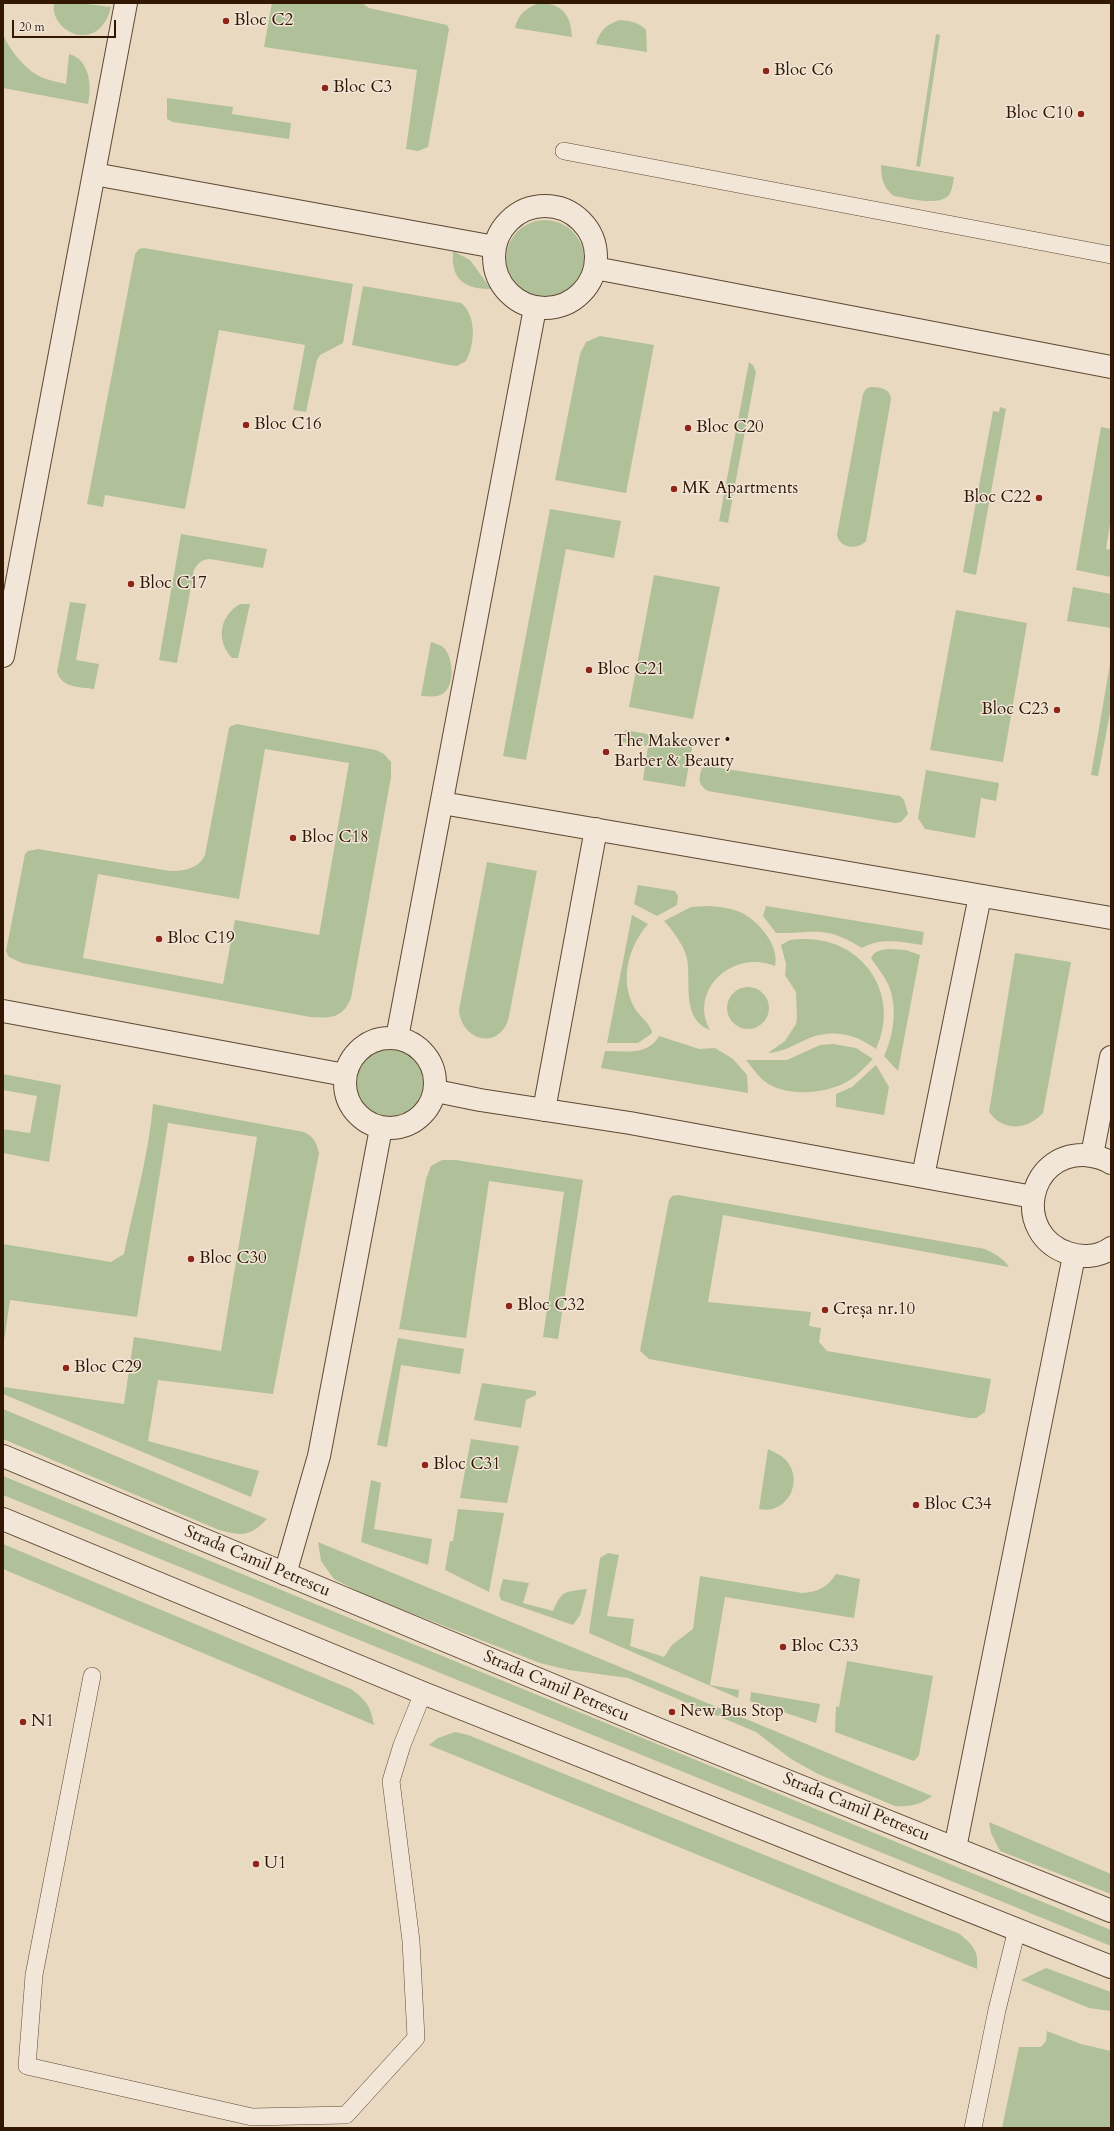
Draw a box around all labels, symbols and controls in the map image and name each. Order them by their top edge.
place label: Bloc C2 [234,11,293,31]
scale bar [14,12,118,38]
marker: Bloc C2 [221,16,231,26]
text: 20 m [19,19,45,35]
place label: Bloc C6 [774,61,833,81]
marker: Bloc C6 [761,66,771,76]
place label: Bloc C3 [333,78,392,98]
marker: Bloc C3 [320,83,330,93]
place label: Bloc C10 [1005,104,1073,124]
marker: Bloc C10 [1076,109,1086,119]
place label: Bloc C16 [254,415,322,435]
place label: Bloc C20 [696,418,764,438]
marker: Bloc C16 [241,420,251,430]
marker: Bloc C20 [683,423,693,433]
place label: MK Apartments [682,479,798,499]
marker: MK Apartments [669,484,679,494]
place label: Bloc C22 [963,488,1031,508]
marker: Bloc C22 [1034,493,1044,503]
place label: Bloc C17 [139,574,207,594]
marker: Bloc C17 [126,579,136,589]
place label: Bloc C21 [597,660,665,680]
marker: Bloc C21 [584,665,594,675]
place label: Bloc C23 [981,700,1049,720]
marker: Bloc C23 [1052,705,1062,715]
place label: The Makeover • Barber & Beauty [614,732,734,772]
marker: The Makeover • Barber & Beauty [601,747,611,757]
place label: Bloc C18 [301,828,369,848]
marker: Bloc C18 [288,833,298,843]
place label: Bloc C19 [167,929,235,949]
marker: Bloc C19 [154,934,164,944]
place label: Bloc C30 [199,1249,267,1269]
marker: Bloc C30 [186,1254,196,1264]
place label: Bloc C32 [517,1296,585,1316]
place label: Creșa nr.10 [833,1300,915,1320]
marker: Bloc C32 [504,1301,514,1311]
marker: Creșa nr.10 [820,1305,830,1315]
place label: Bloc C29 [74,1358,142,1378]
marker: Bloc C29 [61,1363,71,1373]
place label: Bloc C31 [433,1455,501,1475]
marker: Bloc C31 [420,1460,430,1470]
place label: Bloc C34 [924,1495,992,1515]
marker: Bloc C34 [911,1500,921,1510]
street label: Strada Camil Petrescu [181,1522,333,1602]
place label: Bloc C33 [791,1637,859,1657]
marker: Bloc C33 [778,1642,788,1652]
street label: Strada Camil Petrescu [480,1647,632,1727]
place label: New Bus Stop [680,1702,784,1722]
marker: New Bus Stop [667,1707,677,1717]
place label: N1 [31,1712,54,1732]
marker: N1 [18,1717,28,1727]
street label: Strada Camil Petrescu [780,1769,932,1847]
place label: U1 [264,1854,287,1874]
marker: U1 [251,1859,261,1869]

